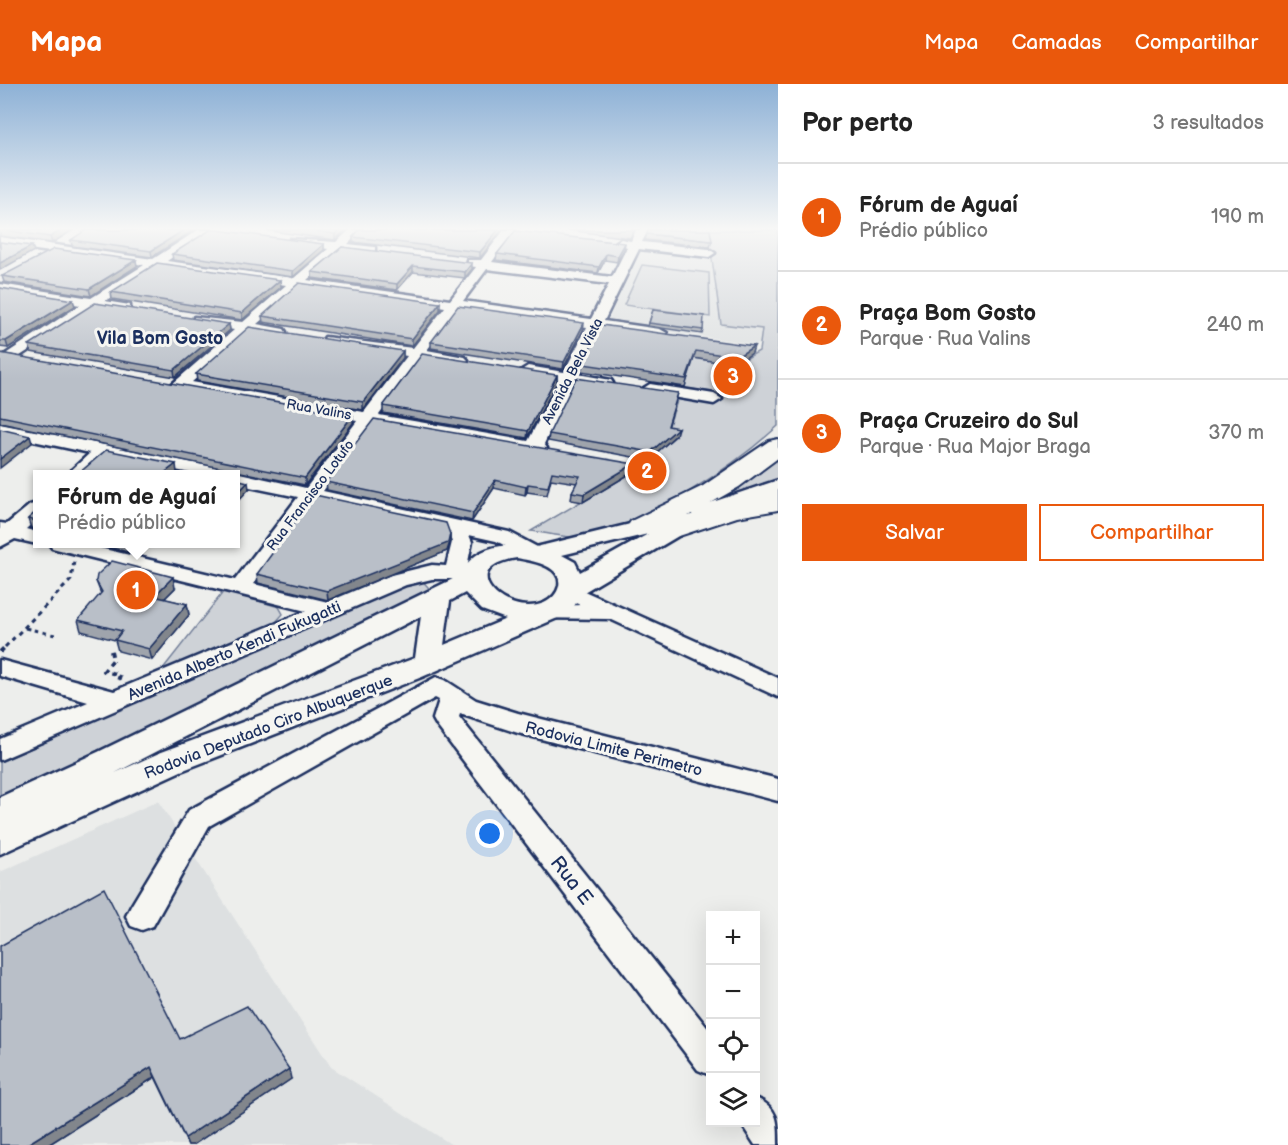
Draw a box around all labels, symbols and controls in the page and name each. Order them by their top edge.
text: Mapa [30,26,102,59]
text: Mapa [924,30,978,55]
text: Camadas [1011,30,1102,55]
text: Compartilhar [1135,30,1258,55]
text: Por perto [802,108,913,139]
text: 3 resultados [1153,111,1264,135]
text: Fórum de Aguaí [859,192,1018,219]
text: 1 [817,205,826,229]
text: 190 m [1211,205,1264,229]
text: Prédio público [859,219,988,243]
text: Praça Bom Gosto [859,300,1036,327]
text: 2 [816,313,827,337]
text: 240 m [1207,313,1264,337]
street label: Avenida Bela Vista [538,315,607,427]
text: Parque · Rua Valins [859,327,1031,351]
district label: Vila Bom Gosto [97,328,223,349]
pin: 3 [714,354,752,398]
street label: Rua Valins [285,395,353,424]
text: Praça Cruzeiro do Sul [859,408,1079,435]
text: 3 [816,421,827,445]
text: 370 m [1208,421,1264,445]
text: Parque · Rua Major Braga [859,435,1091,459]
street label: Rua Francisco Lotufo [263,436,358,554]
pin: 2 [628,448,666,494]
popup [33,470,240,548]
text: Fórum de Aguaí [57,484,216,511]
button: Salvar [802,504,1027,561]
button: Compartilhar [1039,504,1264,561]
text: Prédio público [57,511,186,535]
pin: 1 [116,568,156,612]
street label: Avenida Alberto Kendi Fukugatti [125,598,344,705]
street label: Rodovia Deputado Ciro Albuquerque [142,671,396,784]
street label: Rodovia Limite Perimetro [523,718,704,781]
your location [475,819,504,848]
street label: Rua E [545,851,598,910]
map controls [706,911,760,1127]
button: + [706,911,760,965]
button: − [706,965,760,1019]
button: locate [706,1019,760,1073]
button: layers [706,1073,760,1127]

